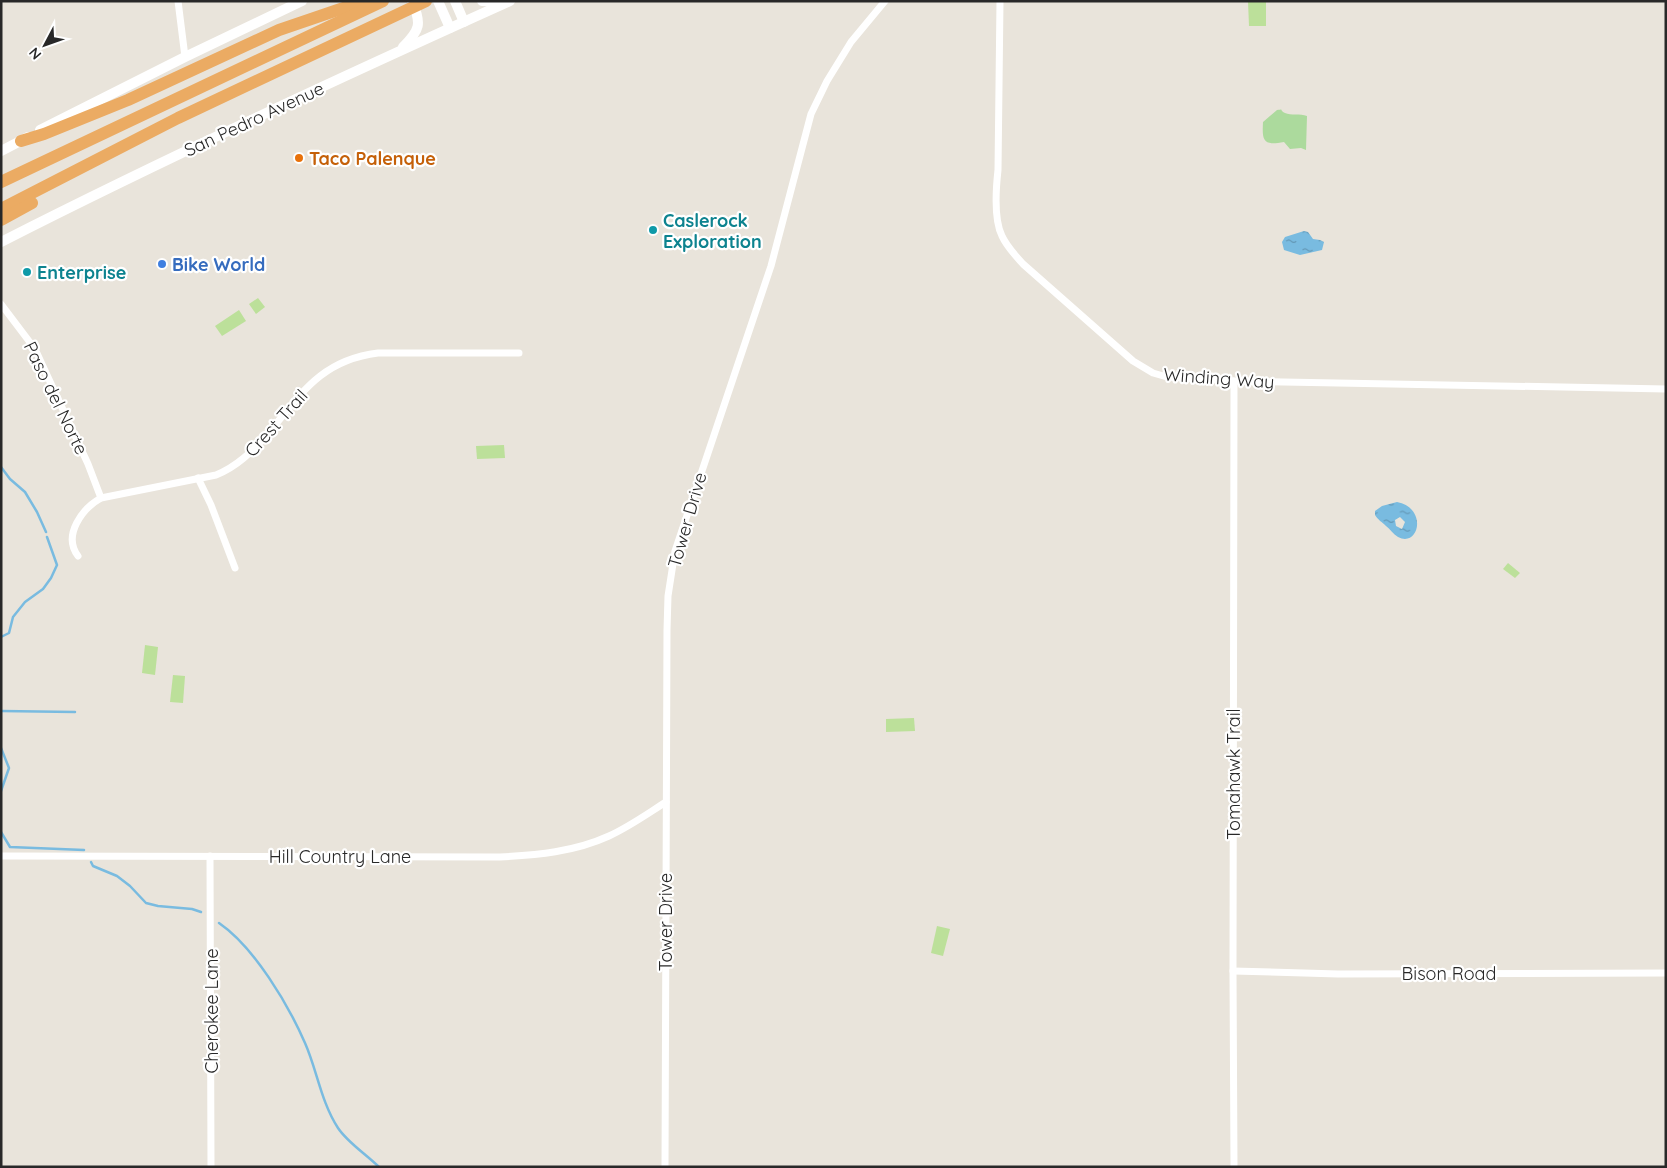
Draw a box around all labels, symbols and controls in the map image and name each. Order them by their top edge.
north arrow [20,20,70,70]
text: N [25,44,45,63]
street label: San Pedro Avenue [180,76,328,162]
place label: Taco Palenque [309,147,436,170]
marker: Taco Palenque [293,152,305,164]
place label: Caslerock Exploration [663,209,762,253]
marker: Caslerock Exploration [647,224,659,236]
place label: Bike World [172,253,265,276]
marker: Bike World [156,258,168,270]
place label: Enterprise [37,261,126,284]
marker: Enterprise [21,266,33,278]
street label: Paso del Norte [19,338,93,458]
street label: Winding Way [1163,363,1275,393]
street label: Crest Trail [240,384,312,462]
street label: Tower Drive [662,470,712,570]
street label: Tomahawk Trail [1222,708,1245,840]
street label: Hill Country Lane [269,845,411,868]
street label: Tower Drive [654,873,677,971]
street label: Cherokee Lane [200,948,223,1074]
street label: Bison Road [1402,962,1496,985]

